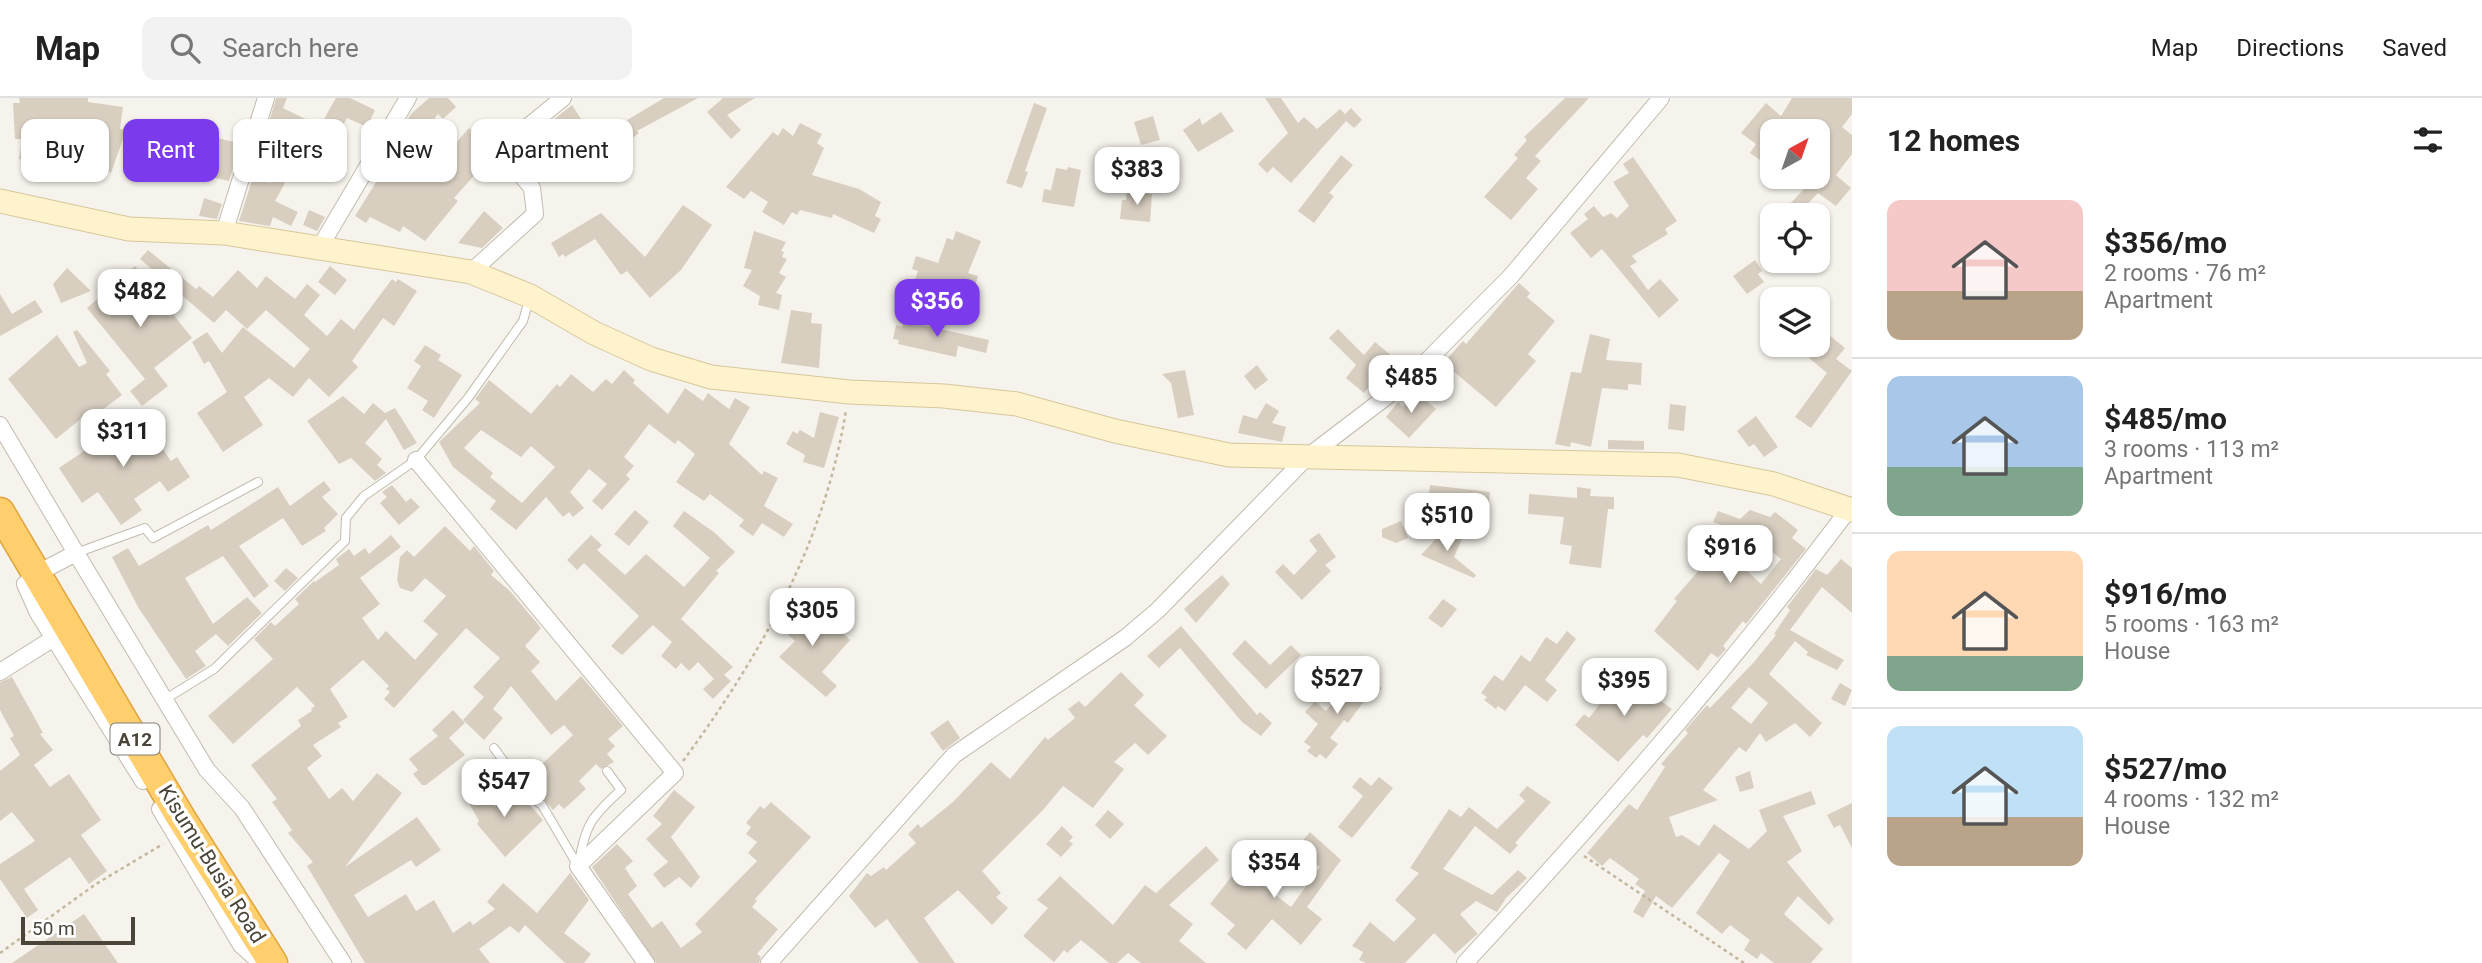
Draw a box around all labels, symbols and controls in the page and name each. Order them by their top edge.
search box [142,17,632,80]
text: Map [35,29,100,68]
icon: search [166,29,204,67]
text: Search here [222,33,359,63]
text: Map [2151,34,2198,62]
text: Directions [2236,34,2344,62]
text: Saved [2382,34,2447,62]
chip: Buy [21,119,109,182]
chip: Rent [123,119,219,182]
chip: Filters [233,119,347,182]
chip: New [361,119,457,182]
chip: Apartment [471,119,633,182]
north arrow [1760,119,1830,189]
map controls [1760,119,1830,357]
icon: filters [2409,121,2447,159]
text: 12 homes [1887,123,2020,158]
pin: $383 [1096,148,1178,207]
text: $383 [1111,156,1163,183]
button: locate [1760,203,1830,273]
text: $356/mo [2104,225,2227,260]
icon: home [1943,228,2027,312]
text: 2 rooms · 76 m² [2104,260,2266,287]
pin: $482 [99,270,181,329]
text: $482 [114,278,166,305]
pin: $356 [896,280,978,339]
button: layers [1760,287,1830,357]
text: Apartment [2104,287,2213,314]
text: $356 [911,288,963,315]
pin: $485 [1370,356,1452,415]
text: $485 [1385,364,1437,391]
text: $485/mo [2104,401,2227,436]
icon: home [1943,404,2027,488]
pin: $311 [82,410,164,469]
text: $311 [97,418,149,445]
text: 3 rooms · 113 m² [2104,436,2279,463]
text: Apartment [2104,463,2213,490]
pin: $510 [1406,494,1488,553]
text: $510 [1421,502,1473,529]
pin: $916 [1689,526,1771,585]
text: $916 [1704,534,1756,561]
text: $916/mo [2104,576,2227,611]
icon: home [1943,579,2027,663]
pin: $305 [771,588,853,648]
text: $305 [786,597,838,624]
text: 5 rooms · 163 m² [2104,611,2279,638]
text: House [2104,638,2170,665]
pin: $527 [1296,656,1378,716]
pin: $395 [1583,658,1665,718]
text: $527 [1311,665,1363,692]
text: $395 [1598,667,1650,694]
road number: A12 [110,724,160,754]
text: $527/mo [2104,751,2227,786]
icon: home [1943,754,2027,838]
pin: $547 [463,760,545,819]
text: $547 [478,768,530,795]
street label: Kisumu-Busia Road [154,781,270,947]
text: 4 rooms · 132 m² [2104,786,2279,813]
text: House [2104,813,2170,840]
pin: $354 [1233,840,1315,900]
text: $354 [1248,849,1300,876]
scale bar [21,914,135,946]
text: 50 m [32,917,75,940]

